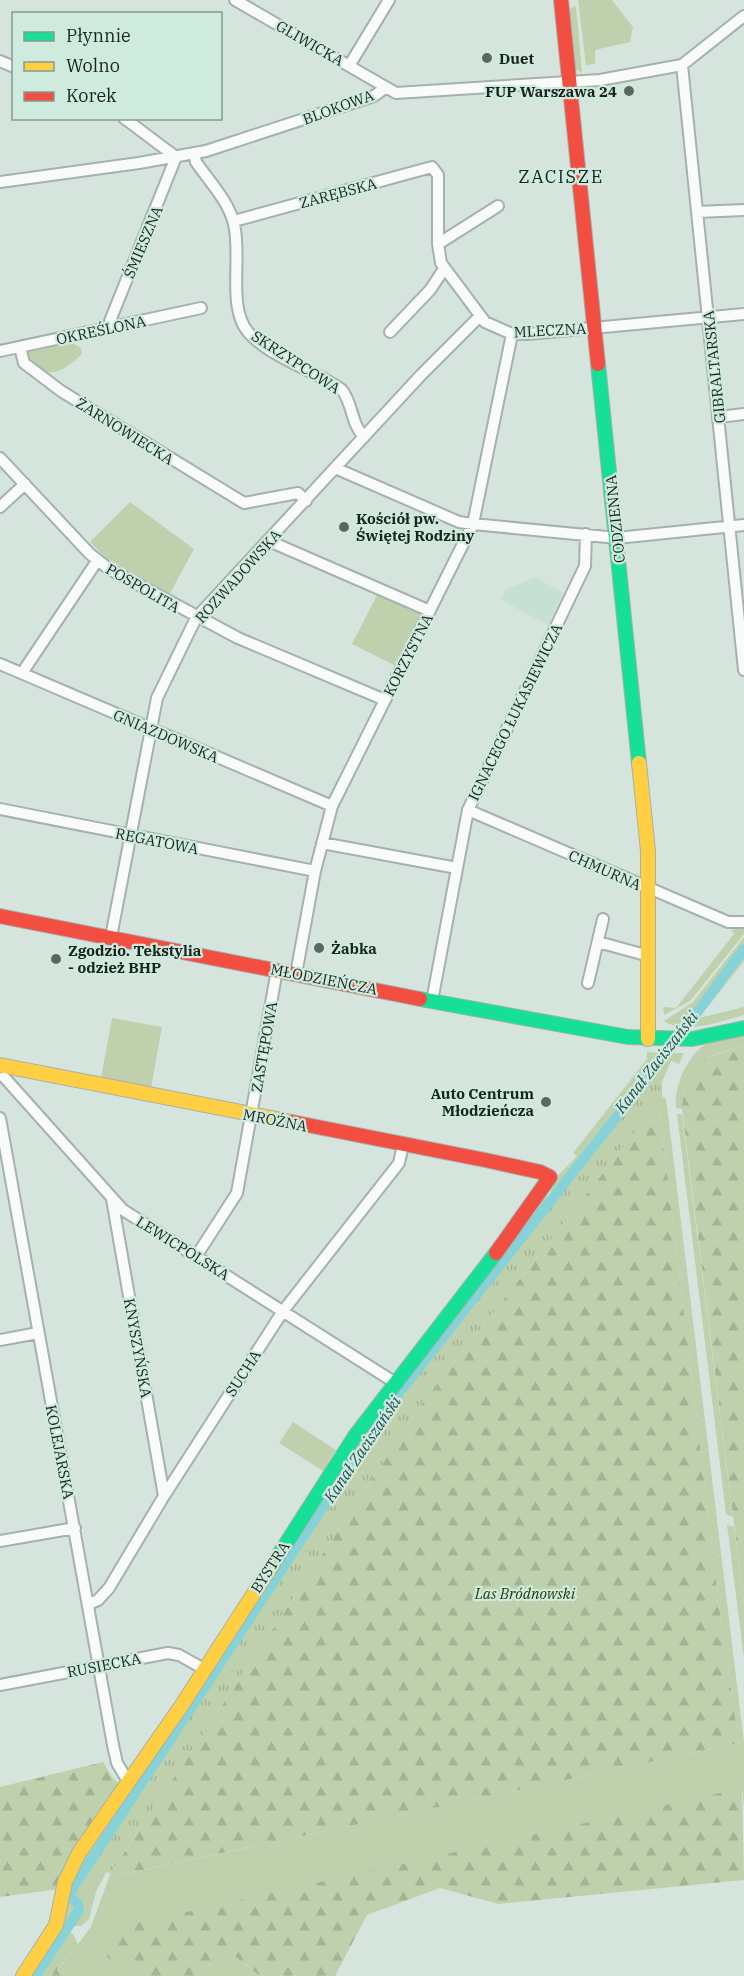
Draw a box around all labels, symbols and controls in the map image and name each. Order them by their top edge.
legend [12,12,222,120]
street label: GLIWICKA [273,16,348,70]
text: Płynnie [66,24,131,47]
place label: Duet [499,49,535,68]
marker: Duet [480,51,494,65]
text: Wolno [66,54,120,77]
place label: FUP Warszawa 24 [485,82,617,101]
text: Korek [66,84,117,107]
marker: FUP Warszawa 24 [622,84,636,98]
street label: BLOKOWA [300,85,377,129]
district label: ZACISZE [518,165,604,188]
street label: ZARĘBSKA [297,173,379,212]
street label: ŚMIESZNA [119,202,167,281]
street label: GIBRALTARSKA [699,309,729,424]
street label: OKREŚLONA [54,311,148,349]
street label: MLECZNA [513,319,587,341]
street label: SKRZYPCOWA [248,326,345,398]
street label: ŻARNOWIECKA [72,393,178,469]
street label: CODZIENNA [601,473,629,564]
place label: Kościół pw. Świętej Rodziny [356,509,475,545]
marker: Kościół pw. Świętej Rodziny [337,520,351,534]
street label: ROZWADOWSKA [191,525,286,627]
street label: POSPOLITA [103,559,184,617]
street label: KORZYSTNA [379,610,437,699]
street label: IGNACEGO ŁUKASIEWICZA [464,619,567,804]
street label: GNIAZDOWSKA [110,705,222,767]
street label: REGATOWA [114,824,201,858]
street label: CHMURNA [566,846,645,895]
place label: Żabka [331,939,377,958]
place label: Zgodzio. Tekstylia - odzież BHP [68,941,202,977]
marker: Żabka [312,941,326,955]
marker: Zgodzio. Tekstylia - odzież BHP [49,952,63,966]
street label: MŁODZIEŃCZA [269,959,380,999]
street label: ZASTĘPOWA [247,999,281,1094]
water label: Kanał Zaciszański [609,1007,702,1118]
place label: Auto Centrum Młodzieńcza [431,1084,534,1120]
marker: Auto Centrum Młodzieńcza [539,1095,553,1109]
street label: MROŹNA [241,1104,309,1136]
street label: LEWICPOLSKA [133,1212,234,1285]
street label: KNYSZYŃSKA [120,1297,156,1400]
street label: SUCHA [221,1346,265,1400]
water label: Kanał Zaciszański [318,1392,405,1507]
street label: KOLEJARSKA [42,1403,79,1502]
street label: BYSTRA [246,1537,294,1596]
park label: Las Bródnowski [474,1584,576,1603]
street label: RUSIECKA [65,1648,143,1681]

